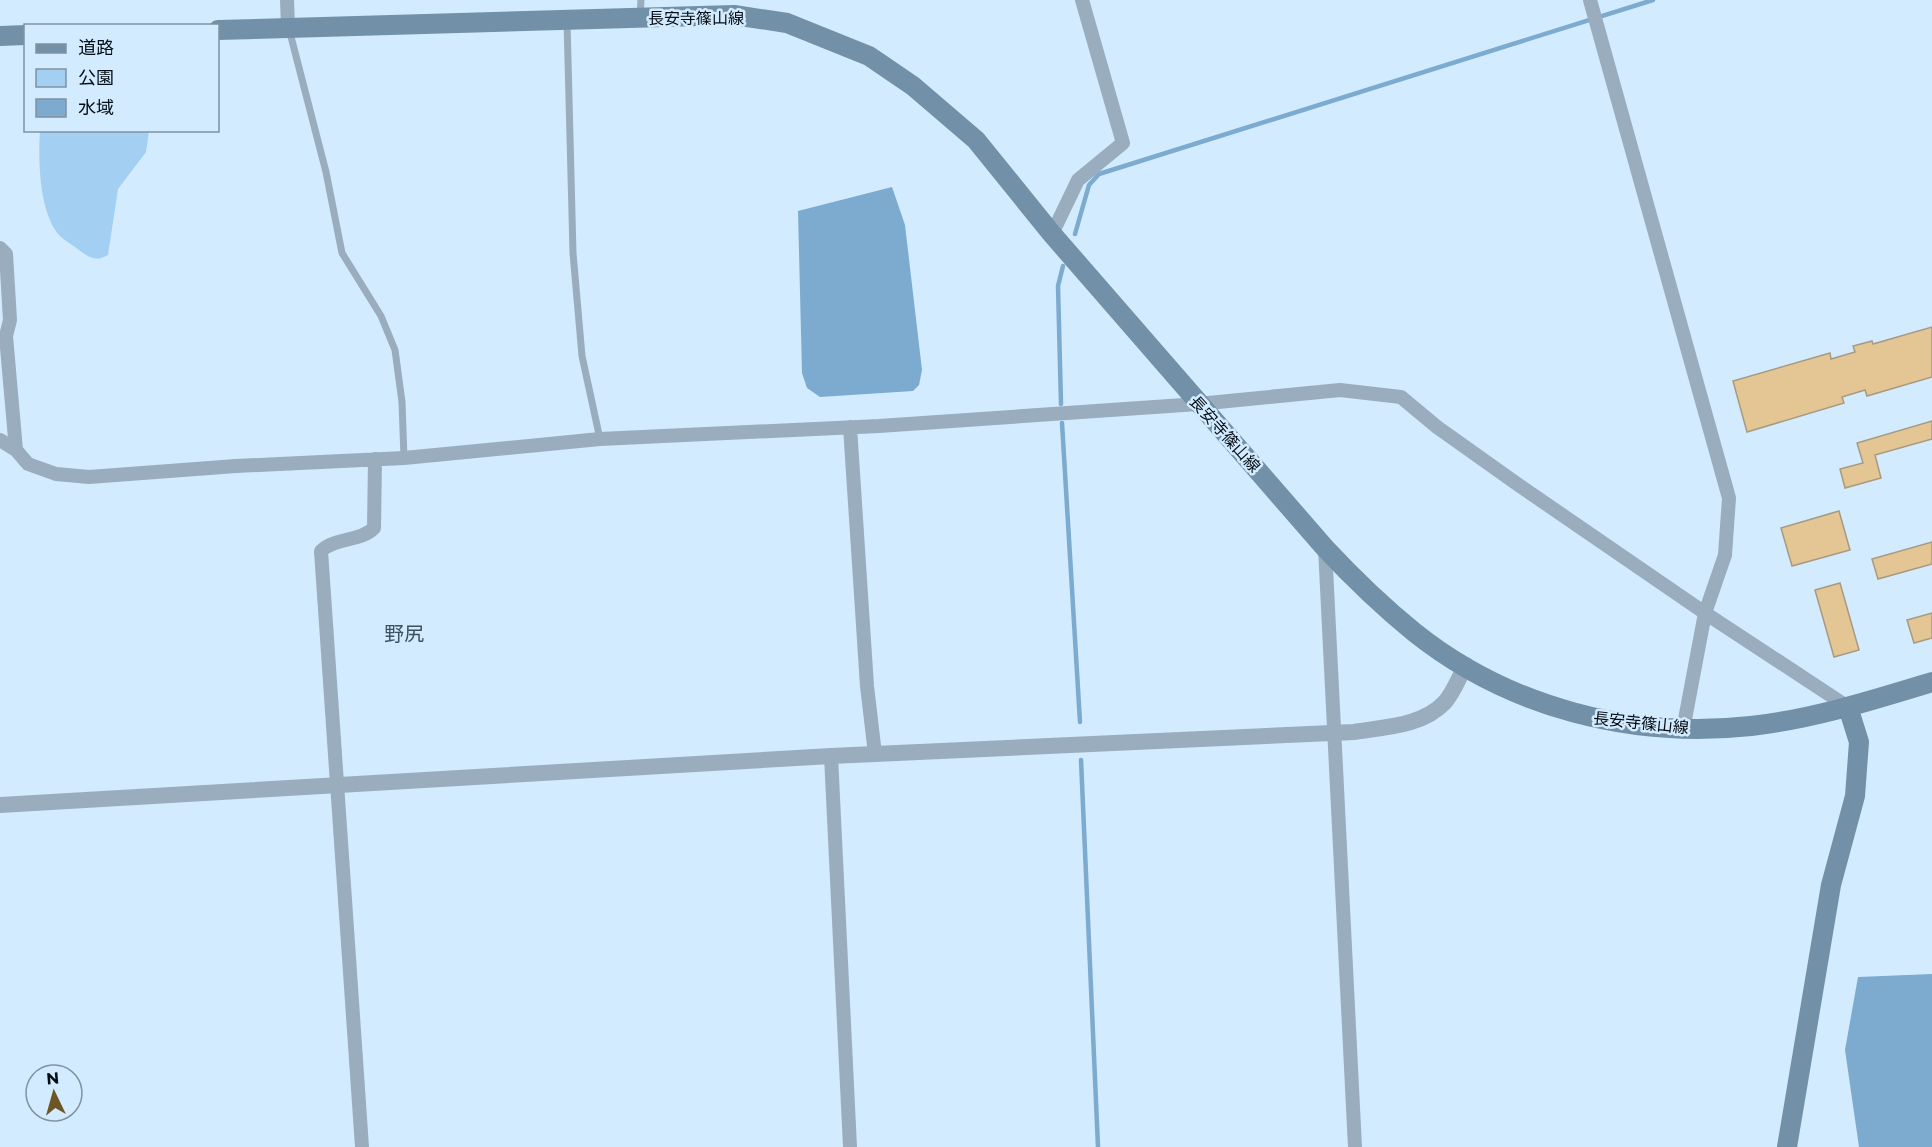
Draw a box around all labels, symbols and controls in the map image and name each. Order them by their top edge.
street label: 長安寺篠山線 [648,9,744,28]
legend [24,24,219,132]
text: 道路 [78,37,114,59]
text: 公園 [78,67,114,89]
text: 水域 [78,97,114,119]
street label: 長安寺篠山線 [1186,392,1264,476]
district label: 野尻 [384,622,424,646]
street label: 長安寺篠山線 [1592,709,1690,737]
north arrow [24,1063,84,1123]
text: N [45,1069,60,1089]

